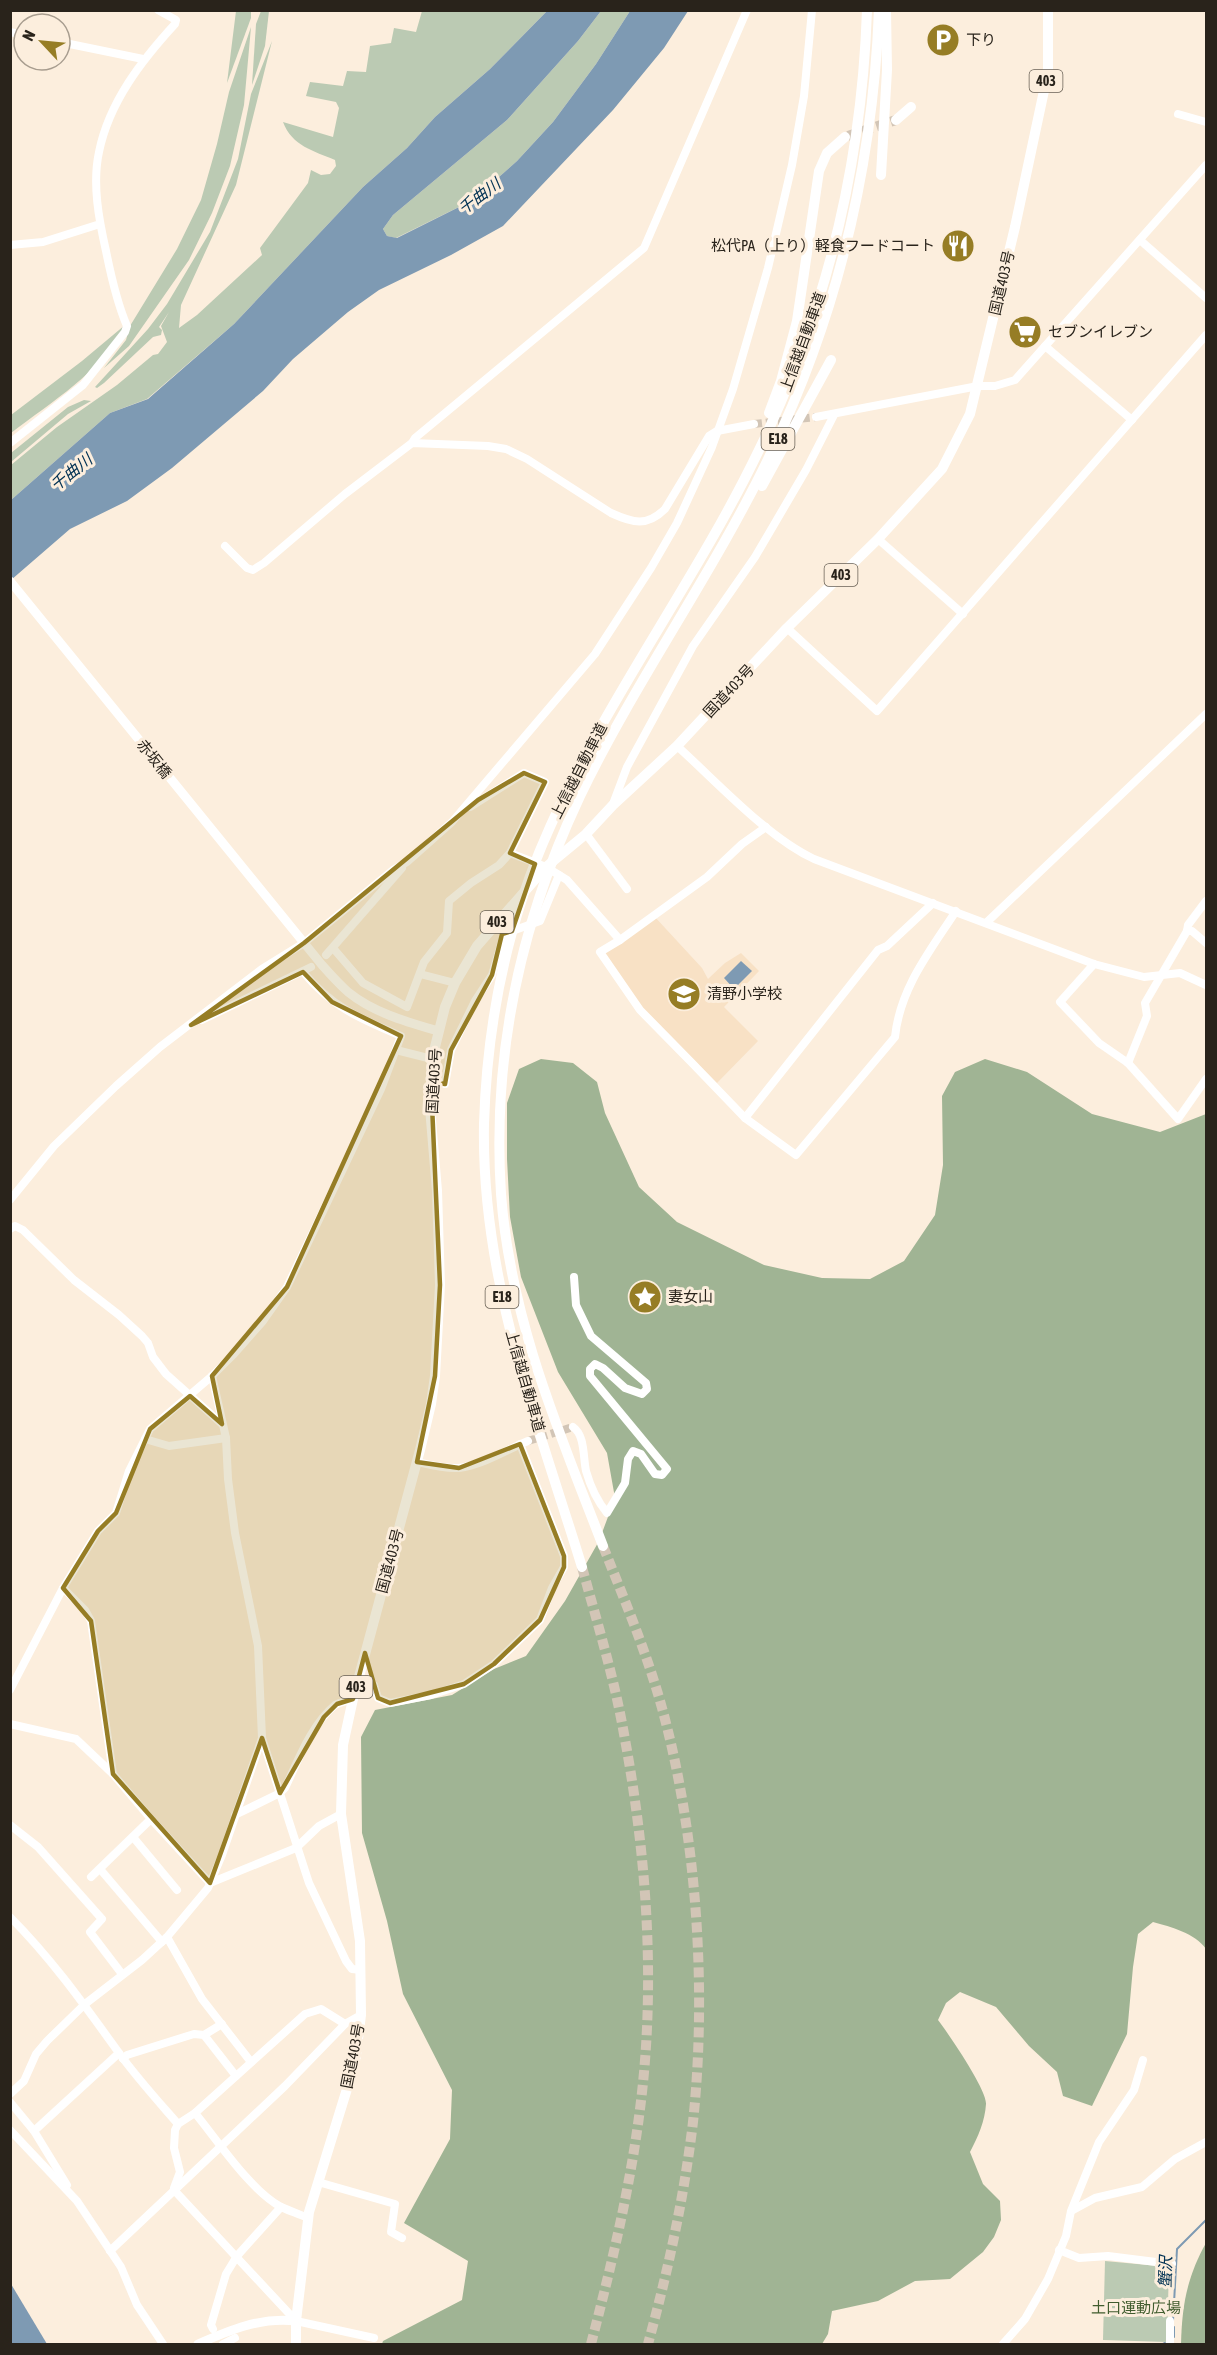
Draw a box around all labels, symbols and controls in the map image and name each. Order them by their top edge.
north arrow [12,12,72,72]
parking icon: 下り [925,22,961,58]
text: N [18,27,39,44]
place label: 下り [966,31,996,48]
road number: 403 [1030,70,1062,92]
water label: 千曲川 [454,173,505,218]
restaurant icon: 松代PA（上り）軽食フードコート [940,228,976,264]
place label: 松代PA（上り）軽食フードコート [711,237,935,254]
street label: 国道403号 [986,249,1017,317]
street label: 上信越自動車道 [777,290,828,394]
supermarket icon: セブンイレブン [1007,314,1043,350]
place label: セブンイレブン [1048,323,1153,340]
road number: E18 [762,428,794,450]
water label: 千曲川 [47,449,97,494]
road number: 403 [824,564,858,586]
street label: 国道403号 [700,661,757,721]
street label: 上信越自動車道 [547,720,610,821]
street label: 赤坂橋 [134,736,175,782]
road number: 403 [480,911,514,933]
school or university icon: 清野小学校 [666,976,702,1012]
place label: 清野小学校 [707,985,782,1002]
street label: 国道403号 [423,1047,444,1114]
place icon: 妻女山 [627,1279,663,1315]
road number: E18 [486,1286,518,1308]
place label: 妻女山 [668,1288,713,1305]
street label: 上信越自動車道 [503,1328,548,1434]
street label: 国道403号 [373,1527,406,1595]
road number: 403 [340,1676,372,1698]
street label: 国道403号 [338,2022,367,2090]
water label: 蟹沢 [1155,2254,1175,2288]
park label: 土口運動広場 [1091,2299,1181,2316]

